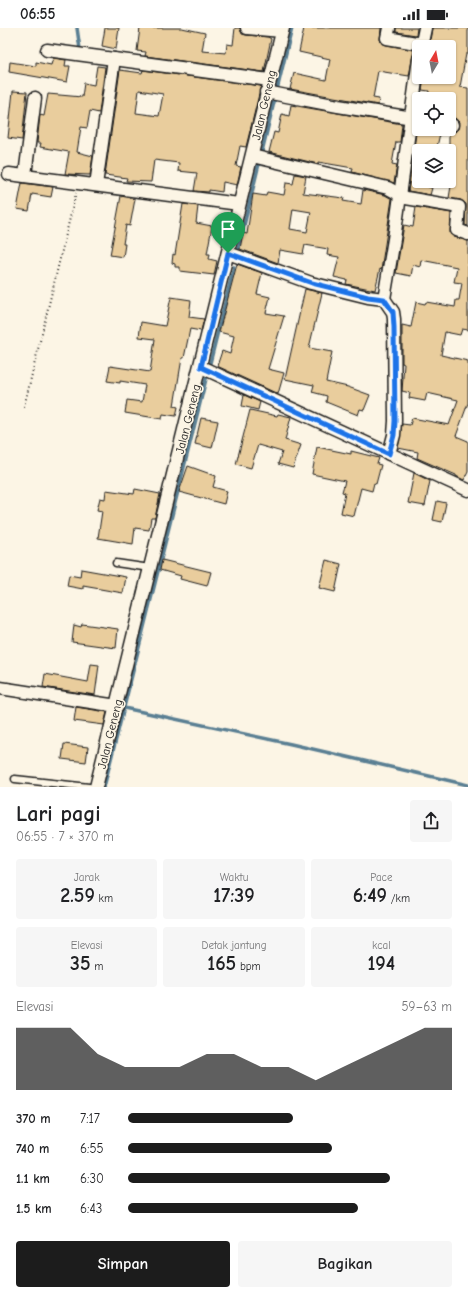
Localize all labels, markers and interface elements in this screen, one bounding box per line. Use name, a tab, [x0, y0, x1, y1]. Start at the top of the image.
text: 06:55	[20, 5, 55, 23]
north arrow	[412, 40, 456, 84]
map controls	[412, 40, 456, 188]
street label: Jalan Geneng	[249, 69, 279, 141]
button: locate	[412, 92, 456, 136]
button: layers	[412, 144, 456, 188]
pin	[211, 212, 245, 253]
icon: arrive	[217, 218, 239, 240]
street label: Jalan Geneng	[173, 383, 203, 455]
street label: Jalan Geneng	[95, 698, 125, 770]
button: share	[410, 800, 452, 842]
text: Lari pagi	[16, 801, 101, 827]
text: 06:55 · 7 × 370 m	[16, 829, 114, 844]
text: Jarak	[74, 871, 100, 884]
text: Waktu	[220, 871, 248, 884]
text: Pace	[370, 871, 392, 884]
text: 2.59	[60, 884, 95, 907]
text: 17:39	[213, 884, 255, 907]
text: 6:49	[353, 884, 387, 907]
text: km	[95, 892, 113, 905]
text: /km	[387, 892, 410, 905]
text: Elevasi	[71, 939, 103, 952]
text: Detak jantung	[202, 939, 266, 952]
text: kcal	[372, 939, 391, 952]
text: 35	[70, 952, 91, 975]
text: 165	[207, 952, 236, 975]
text: 194	[367, 952, 395, 975]
text: m	[91, 960, 103, 973]
text: bpm	[236, 960, 261, 973]
text: Elevasi	[16, 999, 53, 1014]
text: 59–63 m	[402, 999, 452, 1014]
text: 370 m	[16, 1111, 51, 1126]
text: 7:17	[80, 1111, 100, 1126]
text: 740 m	[16, 1141, 49, 1156]
text: 6:55	[80, 1141, 104, 1156]
text: 1.1 km	[16, 1171, 50, 1186]
text: 6:30	[80, 1171, 104, 1186]
text: 1.5 km	[16, 1201, 52, 1216]
text: 6:43	[80, 1201, 102, 1216]
button: Simpan	[16, 1241, 230, 1287]
button: Bagikan	[238, 1241, 452, 1287]

